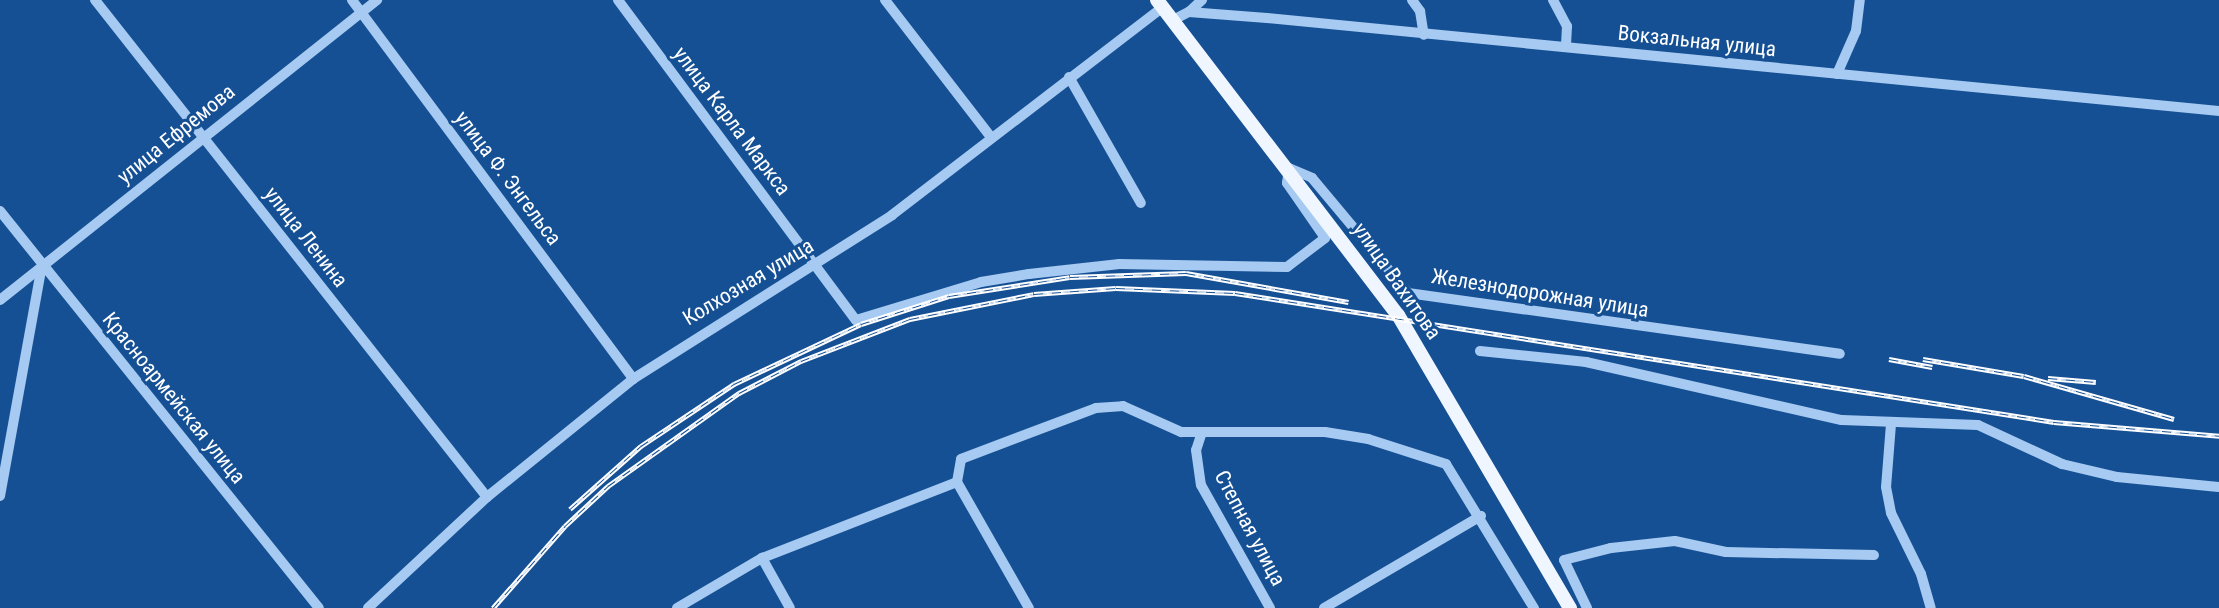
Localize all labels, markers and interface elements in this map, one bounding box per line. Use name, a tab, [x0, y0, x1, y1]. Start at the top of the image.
street label: Вокзальная улица	[1617, 20, 1777, 62]
street label: улица Карла Маркса	[668, 42, 796, 200]
street label: улица Ефремова	[112, 79, 240, 189]
street label: улица Ф. Энгельса	[449, 106, 567, 250]
street label: улица Ленина	[259, 182, 353, 292]
street label: улица Вахитова	[1347, 218, 1447, 344]
street label: Колхозная улица	[678, 233, 818, 331]
street label: Железнодорожная улица	[1430, 263, 1650, 323]
street label: Красноармейская улица	[97, 307, 251, 489]
street label: Степная улица	[1209, 466, 1291, 590]

